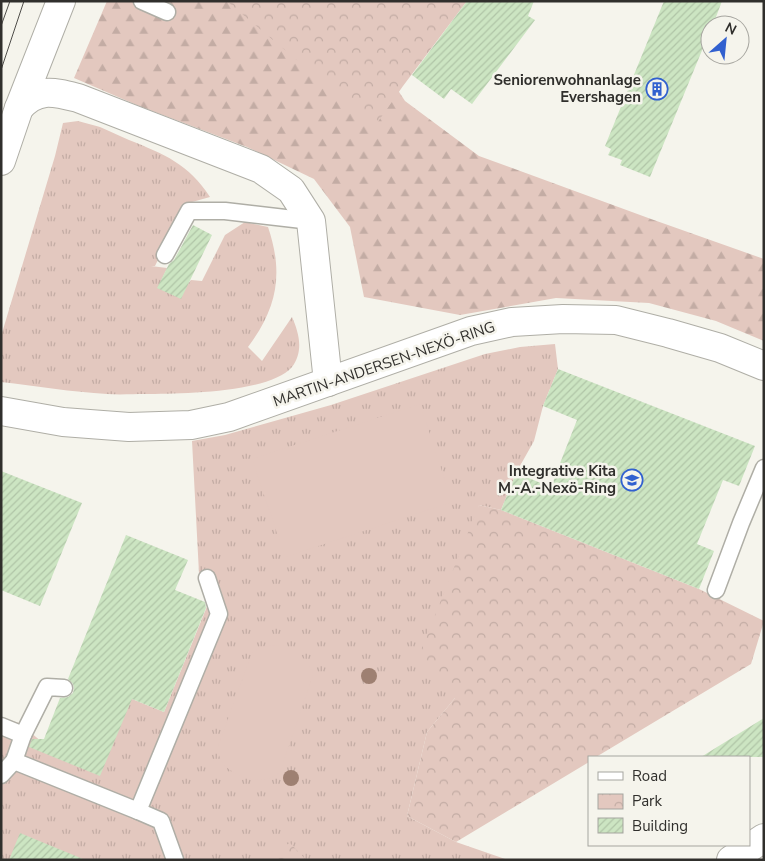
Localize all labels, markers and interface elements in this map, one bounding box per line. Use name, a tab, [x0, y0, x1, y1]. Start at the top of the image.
north arrow	[700, 15, 750, 65]
text: N	[722, 18, 740, 40]
place label: Seniorenwohnanlage Evershagen	[494, 70, 641, 107]
building icon: Seniorenwohnanlage Evershagen	[645, 77, 669, 101]
street label: MARTIN-ANDERSEN-NEXÖ-RING	[270, 316, 498, 412]
place label: Integrative Kita M.-A.-Nexö-Ring	[498, 461, 616, 498]
school or university icon: Integrative Kita M.-A.-Nexö-Ring	[620, 468, 644, 492]
legend	[588, 756, 750, 846]
text: Road	[632, 766, 667, 786]
text: Park	[632, 791, 662, 811]
text: Building	[632, 816, 688, 836]

